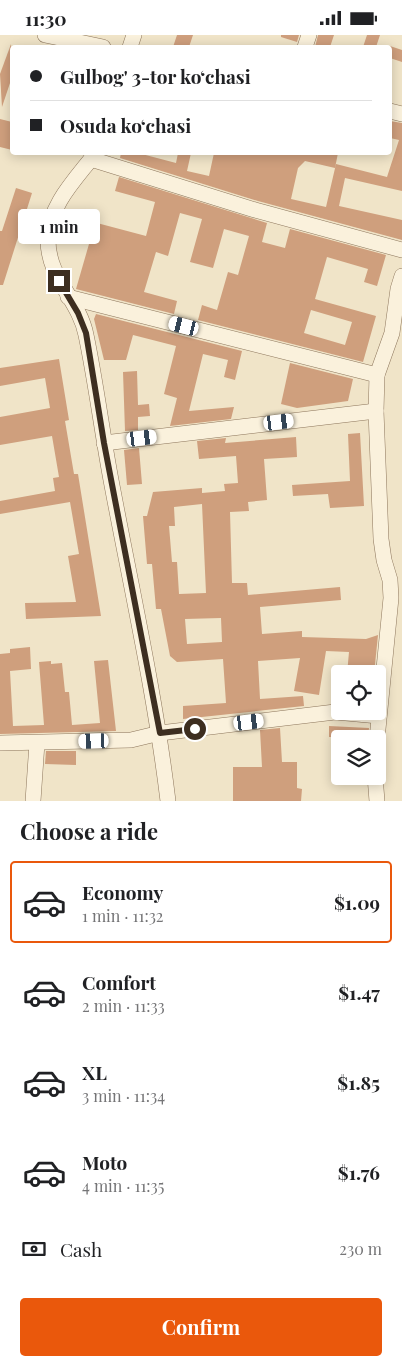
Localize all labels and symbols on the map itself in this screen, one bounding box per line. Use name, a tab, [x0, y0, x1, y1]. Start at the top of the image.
callout: 1 min	[18, 209, 100, 243]
route end	[48, 270, 70, 292]
car	[167, 315, 200, 337]
car	[263, 413, 294, 431]
car	[126, 429, 157, 447]
car	[233, 713, 264, 731]
route start	[184, 718, 206, 740]
car	[78, 733, 109, 749]

